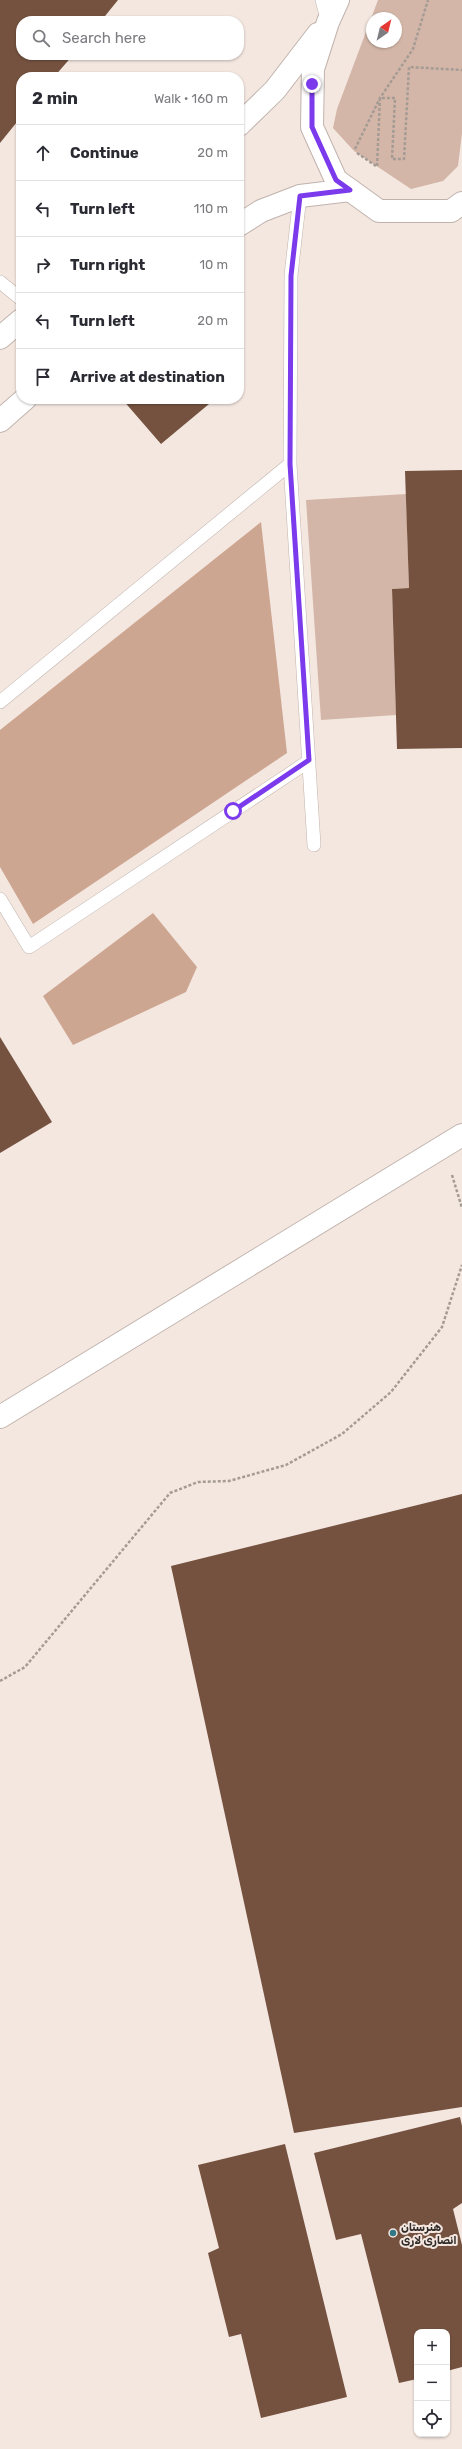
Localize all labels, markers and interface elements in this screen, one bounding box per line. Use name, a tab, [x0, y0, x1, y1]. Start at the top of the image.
north arrow	[366, 12, 402, 48]
search box	[16, 16, 244, 60]
icon: search	[30, 27, 52, 49]
text: Search here	[62, 29, 146, 47]
route end	[303, 75, 321, 93]
text: 2 min	[32, 88, 78, 108]
text: Walk · 160 m	[154, 91, 228, 106]
icon: ahead	[32, 142, 54, 164]
text: Continue	[70, 144, 139, 162]
text: 20 m	[197, 145, 228, 160]
icon: left	[32, 198, 54, 220]
text: Turn left	[70, 200, 135, 218]
text: 110 m	[194, 201, 228, 216]
icon: right	[32, 254, 54, 276]
text: Turn right	[70, 256, 145, 274]
text: 10 m	[199, 257, 228, 272]
icon: left	[32, 310, 54, 332]
text: Turn left	[70, 312, 135, 330]
text: 20 m	[197, 313, 228, 328]
icon: arrive	[32, 366, 54, 388]
text: Arrive at destination	[70, 368, 225, 386]
route start	[224, 802, 242, 820]
place label: هنرستان انصاری لاری	[401, 2221, 457, 2247]
marker: هنرستان انصاری لاری	[388, 2228, 398, 2238]
map controls	[414, 2329, 450, 2437]
button: +	[414, 2329, 450, 2365]
button: −	[414, 2365, 450, 2401]
button: locate	[414, 2401, 450, 2437]

